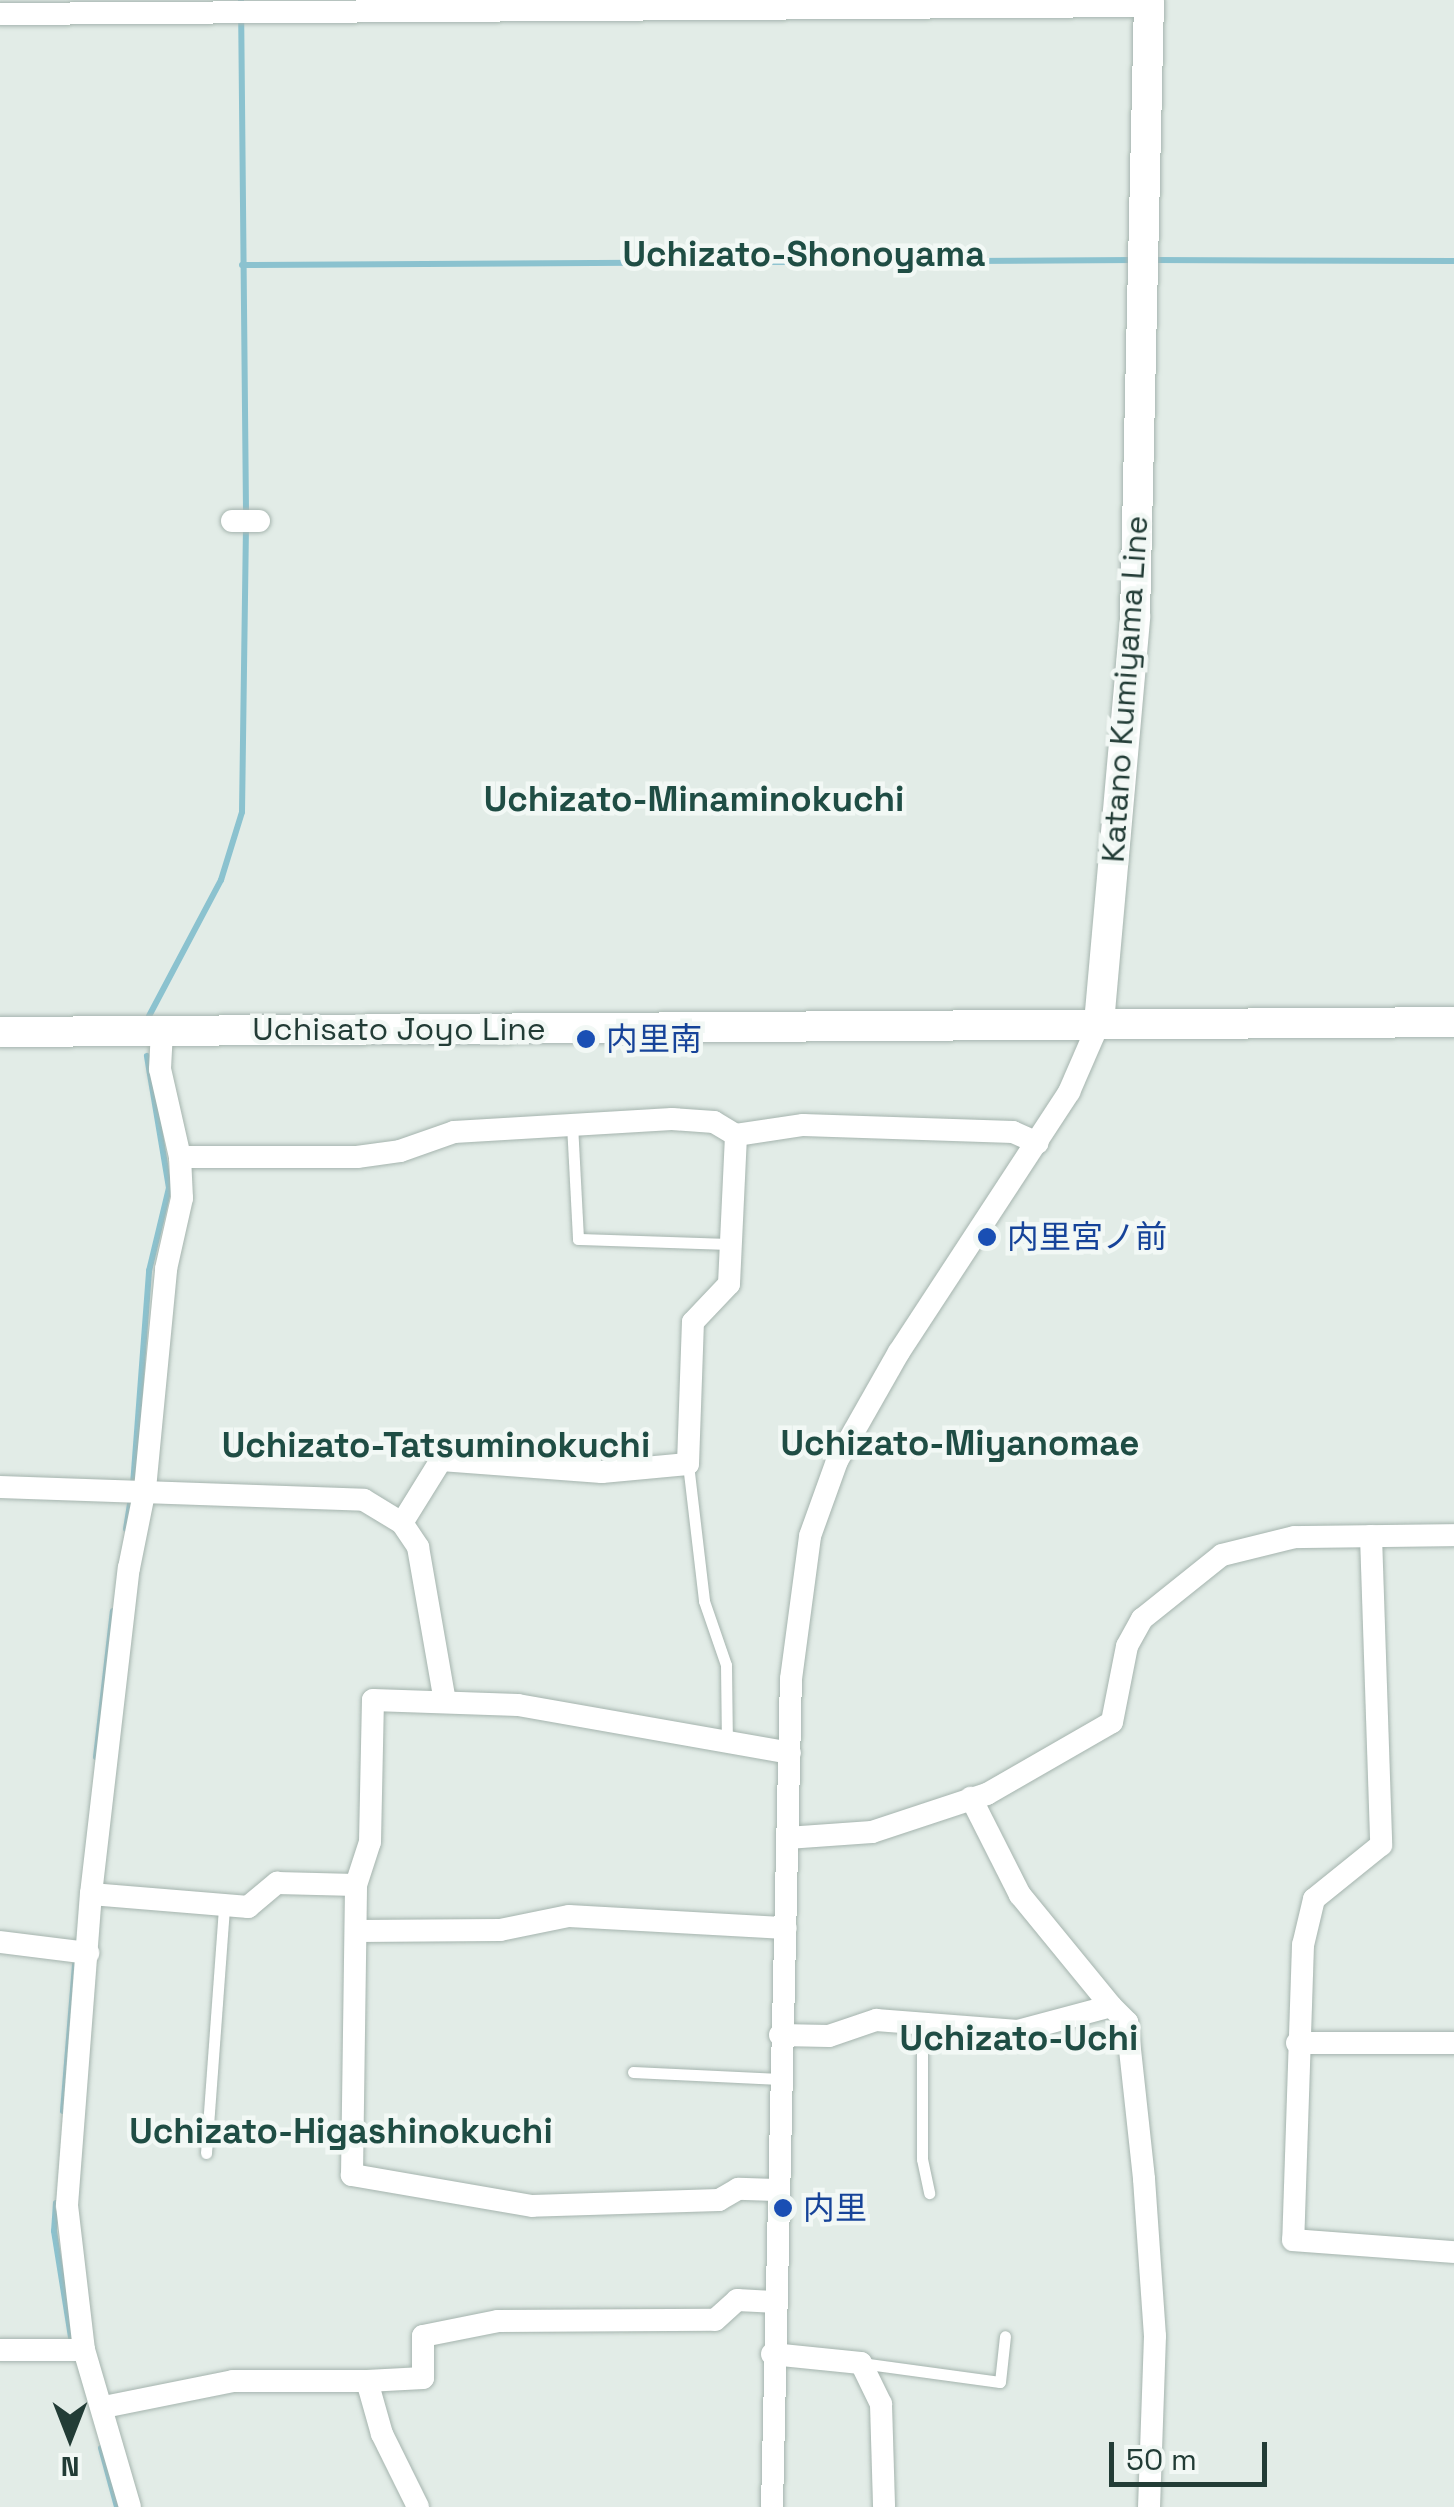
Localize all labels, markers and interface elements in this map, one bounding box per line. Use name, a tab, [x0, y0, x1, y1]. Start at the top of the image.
district label: Uchizato-Shonoyama	[623, 233, 985, 275]
street label: Katano Kumiyama Line	[1094, 514, 1156, 864]
district label: Uchizato-Minaminokuchi	[484, 778, 904, 820]
street label: Uchisato Joyo Line	[252, 1010, 546, 1048]
place label: 内里南	[606, 1020, 702, 1058]
marker: 内里南	[575, 1028, 597, 1050]
place label: 内里宮ノ前	[1007, 1218, 1167, 1256]
marker: 内里宮ノ前	[976, 1226, 998, 1248]
district label: Uchizato-Miyanomae	[781, 1422, 1139, 1464]
district label: Uchizato-Tatsuminokuchi	[222, 1424, 650, 1466]
district label: Uchizato-Uchi	[900, 2017, 1138, 2059]
district label: Uchizato-Higashinokuchi	[129, 2110, 553, 2152]
place label: 内里	[803, 2189, 867, 2227]
marker: 内里	[772, 2197, 794, 2219]
north arrow	[20, 2387, 120, 2487]
scale bar	[1114, 2422, 1272, 2484]
text: 50 m	[1126, 2440, 1197, 2479]
text: N	[61, 2449, 79, 2485]

